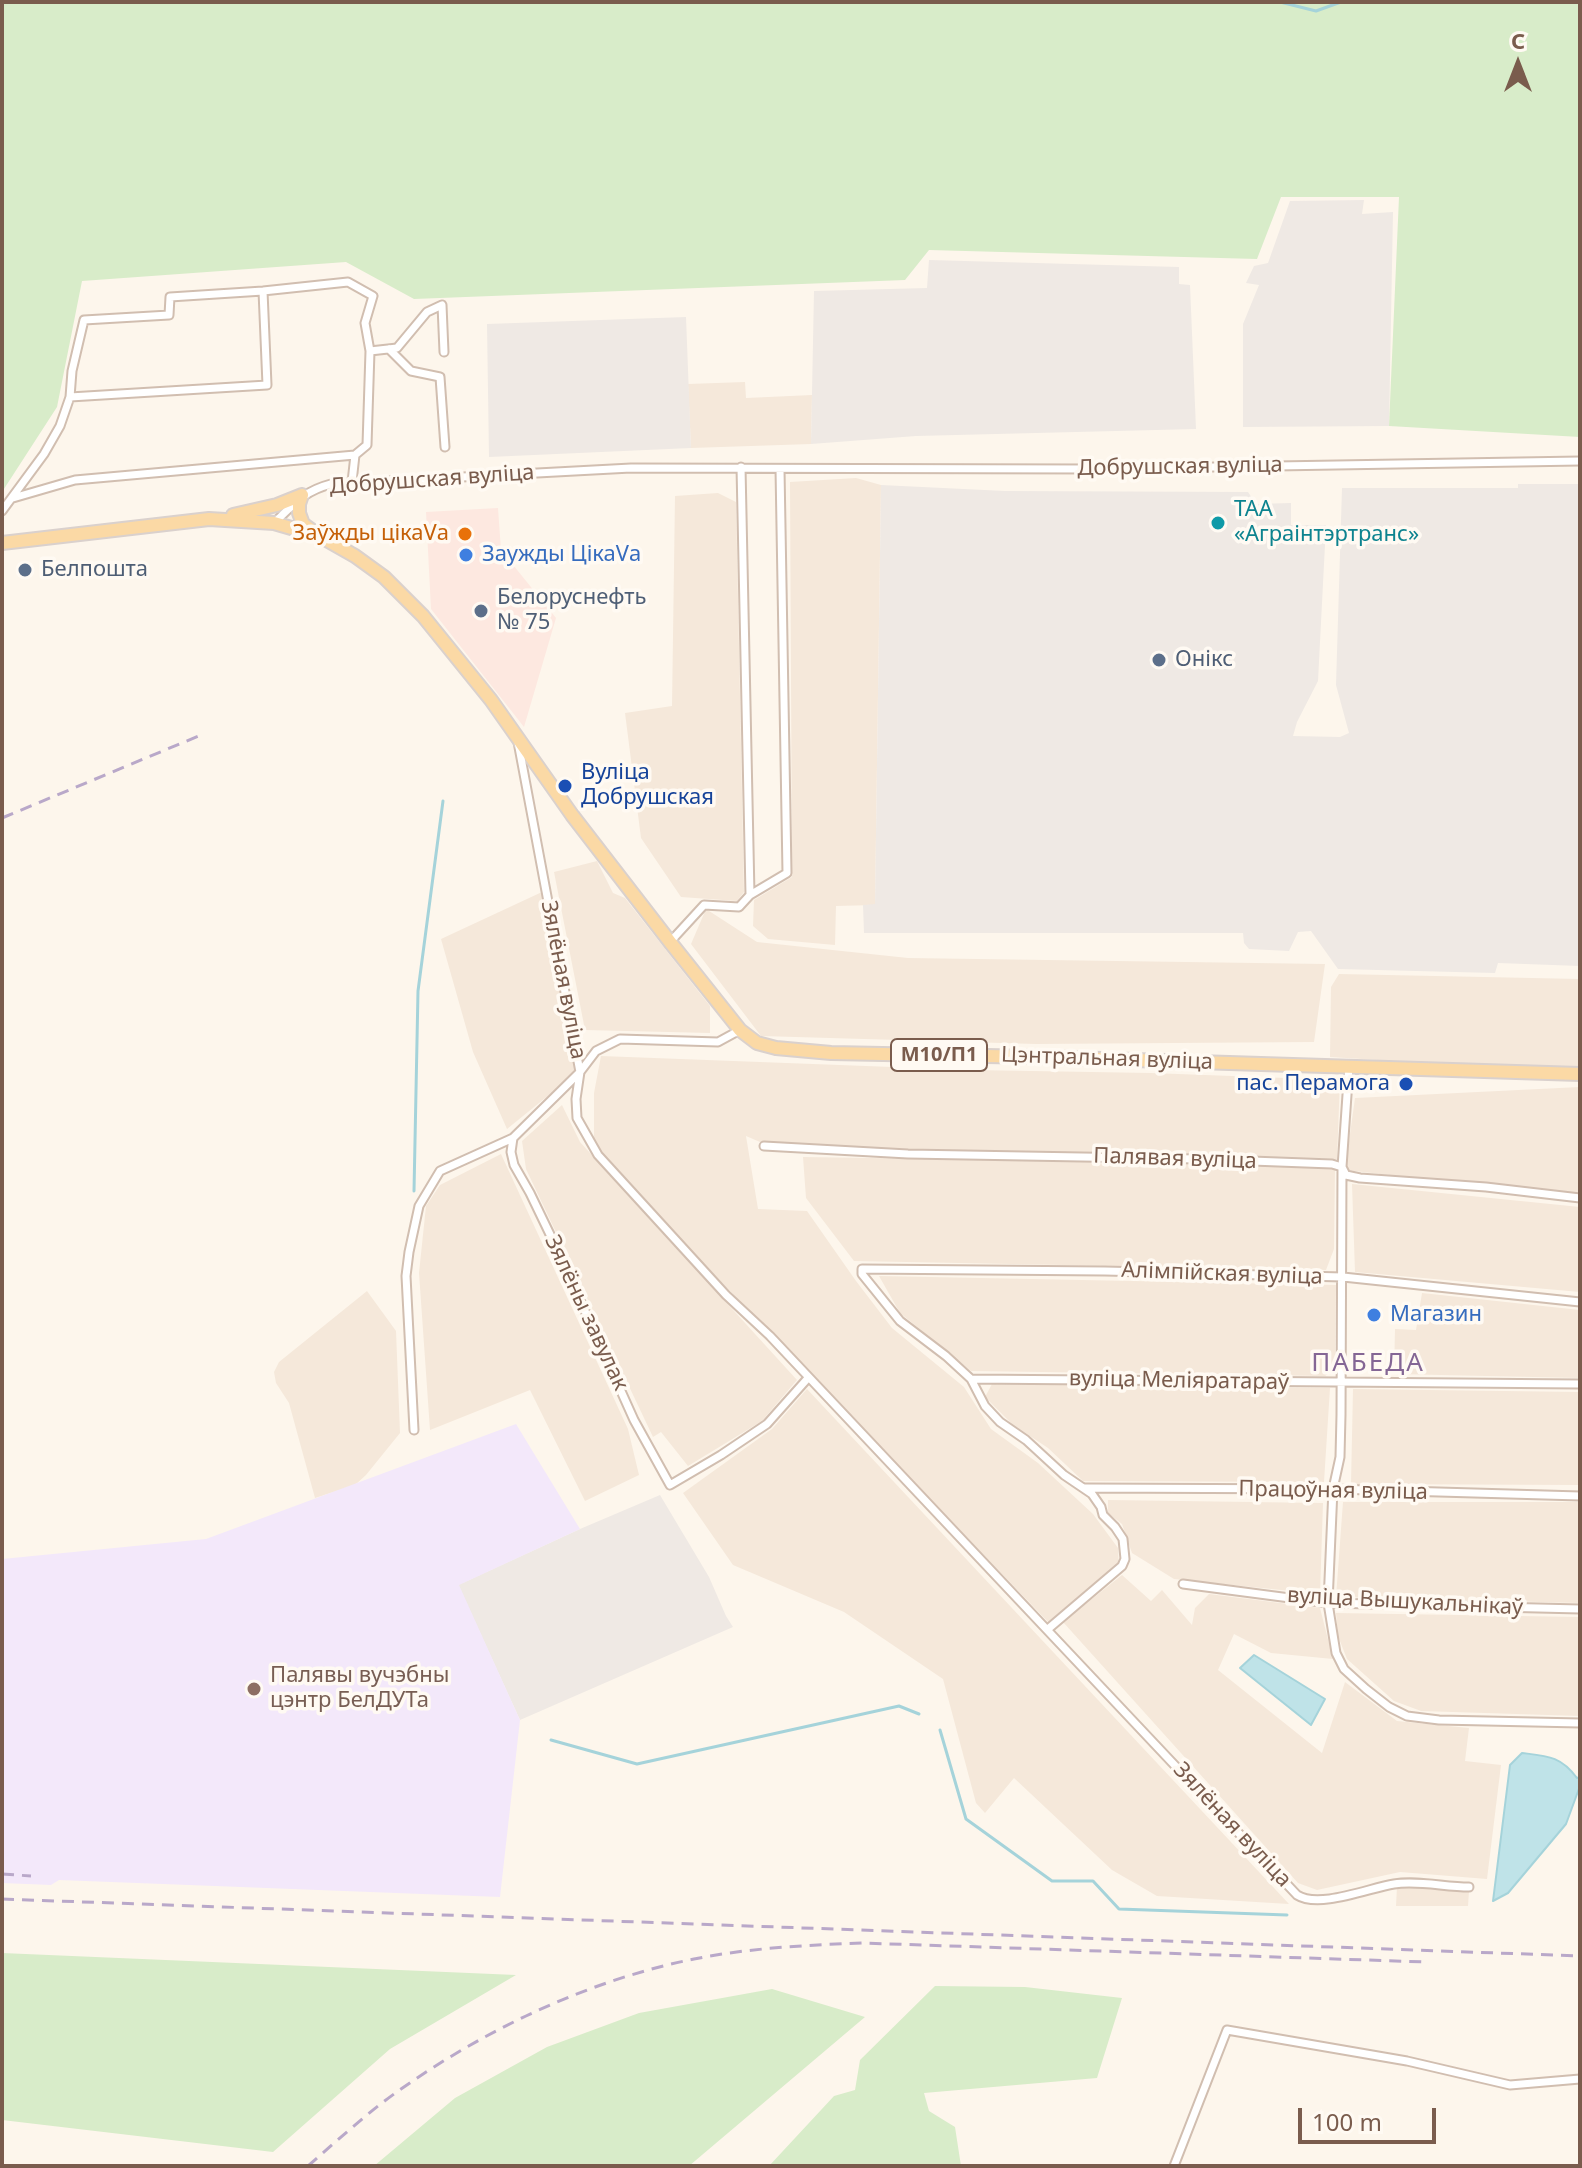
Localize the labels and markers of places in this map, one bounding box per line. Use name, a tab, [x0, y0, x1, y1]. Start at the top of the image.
place label: ТАА «Аграінтэртранс»	[1234, 497, 1419, 548]
marker: ТАА «Аграінтэртранс»	[1209, 514, 1227, 532]
place label: Заўжды цікаVа	[293, 521, 449, 547]
marker: Заўжды цікаVа	[456, 525, 474, 543]
place label: Заужды ЦікаVа	[482, 542, 641, 568]
marker: Заужды ЦікаVа	[457, 546, 475, 564]
place label: Белпошта	[41, 557, 148, 583]
marker: Белпошта	[16, 561, 34, 579]
place label: Белоруснефть № 75	[497, 585, 647, 636]
marker: Белоруснефть № 75	[472, 602, 490, 620]
place label: Онікс	[1175, 647, 1233, 673]
marker: Онікс	[1150, 651, 1168, 669]
place label: Вуліца Добрушская	[581, 760, 714, 812]
marker: Вуліца Добрушская	[556, 777, 574, 795]
place label: пас. Перамога	[1236, 1071, 1390, 1097]
marker: пас. Перамога	[1397, 1075, 1415, 1093]
place label: Магазин	[1390, 1302, 1482, 1328]
marker: Магазин	[1365, 1306, 1383, 1324]
place label: Палявы вучэбны цэнтр БелДУТа	[270, 1663, 449, 1714]
marker: Палявы вучэбны цэнтр БелДУТа	[245, 1680, 263, 1698]

